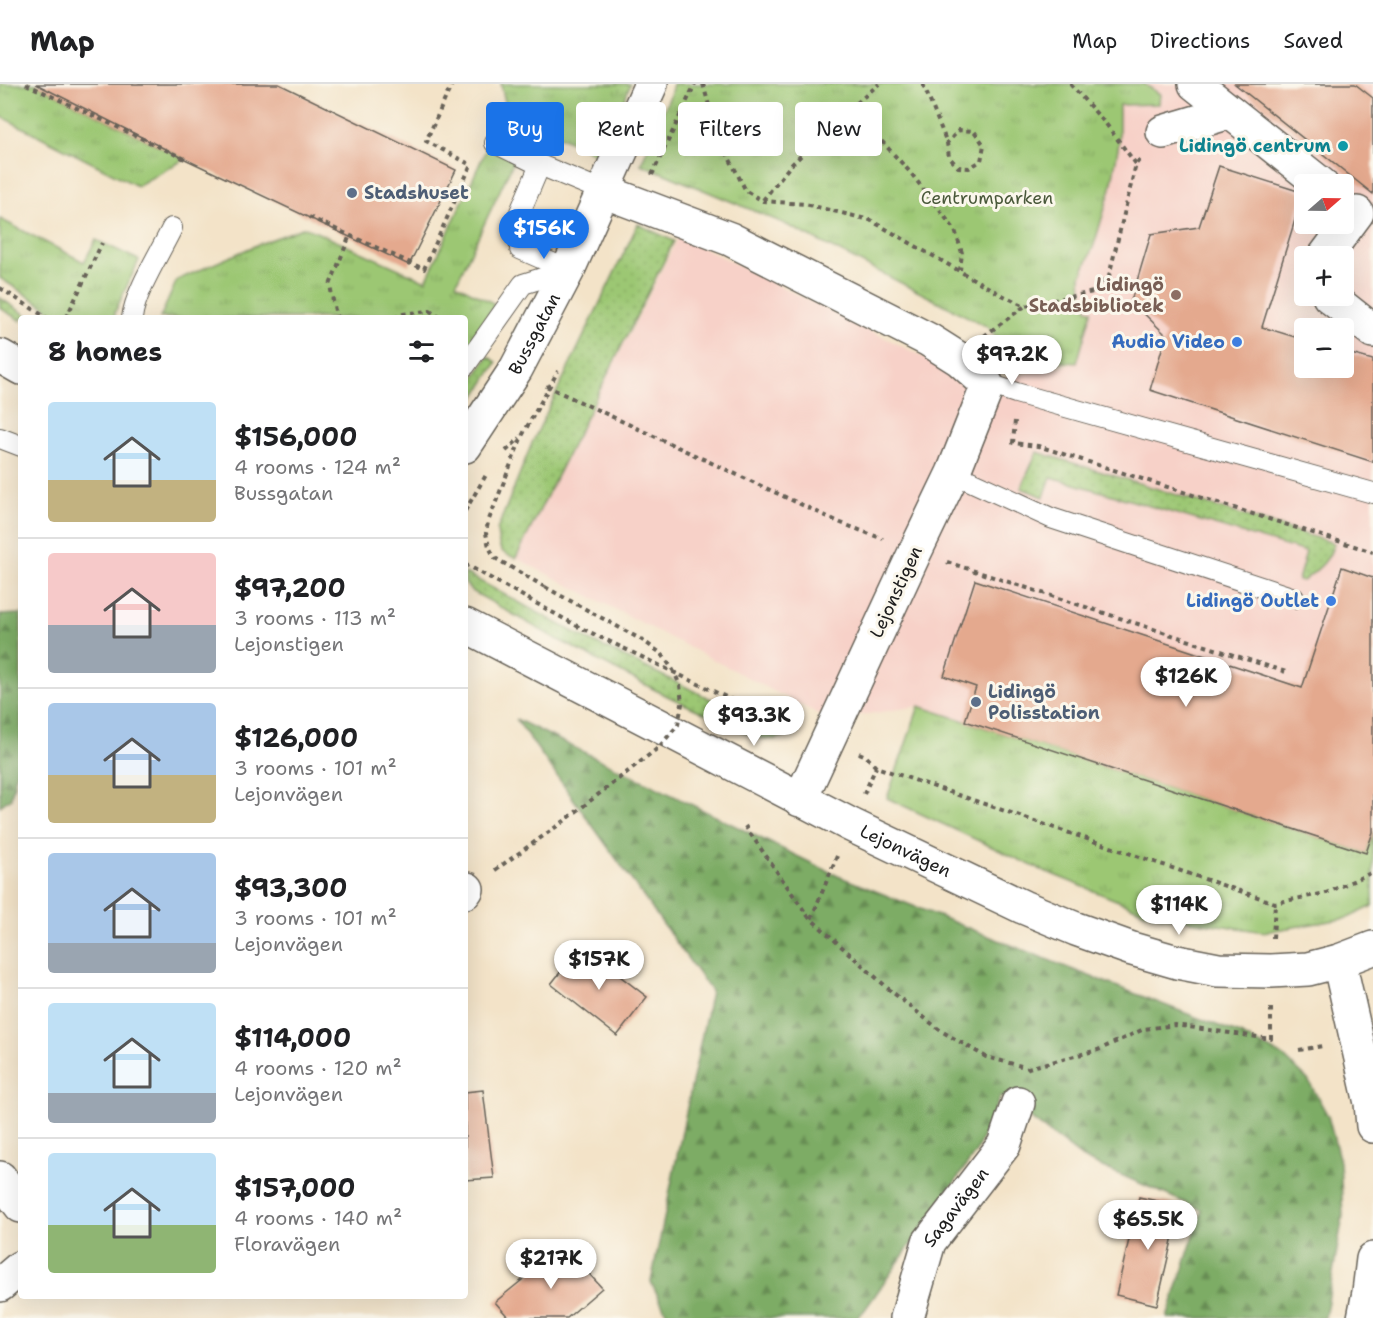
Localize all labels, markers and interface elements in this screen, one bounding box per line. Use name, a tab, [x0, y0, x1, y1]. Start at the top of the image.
text: Map	[30, 22, 95, 60]
text: Map	[1072, 27, 1117, 55]
text: Directions	[1150, 27, 1250, 55]
text: Saved	[1283, 27, 1343, 55]
chip: Buy	[486, 102, 564, 156]
chip: Rent	[576, 102, 666, 156]
chip: Filters	[678, 102, 783, 156]
chip: New	[795, 102, 882, 156]
place label: Lidingö centrum	[1179, 134, 1332, 158]
marker: Lidingö centrum	[1336, 139, 1350, 153]
north arrow	[1294, 174, 1354, 234]
map controls	[1294, 174, 1354, 378]
place label: Stadshuset	[364, 181, 469, 205]
marker: Stadshuset	[345, 186, 359, 200]
park label: Centrumparken	[921, 186, 1053, 210]
pin: $156K	[502, 209, 586, 260]
text: $156K	[513, 215, 575, 241]
button: +	[1294, 246, 1354, 306]
place label: Lidingö Stadsbibliotek	[1029, 273, 1164, 318]
marker: Lidingö Stadsbibliotek	[1169, 288, 1183, 302]
street label: Bussgatan	[503, 289, 566, 379]
button: −	[1294, 318, 1354, 378]
place label: Audio Video	[1111, 330, 1225, 354]
text: 8 homes	[48, 334, 162, 369]
icon: filters	[405, 335, 438, 368]
pin: $97.2K	[963, 335, 1061, 386]
marker: Audio Video	[1230, 335, 1244, 349]
text: $97.2K	[976, 341, 1048, 367]
text: $156,000	[234, 419, 357, 454]
icon: home	[96, 426, 168, 498]
text: 4 rooms · 124 m²	[234, 454, 401, 480]
text: Bussgatan	[234, 480, 333, 506]
street label: Lejonstigen	[864, 542, 928, 642]
text: $97,200	[234, 570, 346, 605]
icon: home	[96, 577, 168, 649]
place label: Lidingö Outlet	[1186, 589, 1319, 613]
marker: Lidingö Outlet	[1324, 594, 1338, 608]
text: 3 rooms · 113 m²	[234, 605, 396, 631]
text: Lejonstigen	[234, 631, 344, 657]
pin: $126K	[1144, 657, 1228, 708]
text: $126K	[1155, 663, 1217, 689]
place label: Lidingö Polisstation	[988, 680, 1100, 725]
marker: Lidingö Polisstation	[969, 695, 983, 709]
pin: $93.3K	[705, 696, 803, 747]
text: $93.3K	[717, 702, 791, 728]
text: $126,000	[234, 720, 358, 755]
icon: home	[96, 727, 168, 799]
text: 3 rooms · 101 m²	[234, 755, 397, 781]
text: Lejonvägen	[234, 781, 343, 807]
street label: Lejonvägen	[856, 819, 955, 883]
text: $93,300	[234, 870, 347, 905]
icon: home	[96, 877, 168, 949]
pin: $114K	[1137, 885, 1221, 936]
text: $114K	[1150, 891, 1208, 917]
text: 3 rooms · 101 m²	[234, 905, 397, 931]
text: Lejonvägen	[234, 931, 343, 957]
pin: $157K	[557, 940, 641, 991]
text: $157K	[568, 946, 630, 972]
text: $114,000	[234, 1020, 351, 1055]
icon: home	[96, 1027, 168, 1099]
text: 4 rooms · 120 m²	[234, 1055, 402, 1081]
text: Lejonvägen	[234, 1081, 343, 1107]
street label: Sagavägen	[917, 1163, 994, 1252]
text: $157,000	[234, 1170, 356, 1205]
icon: home	[96, 1177, 168, 1249]
pin: $65.5K	[1099, 1200, 1197, 1251]
text: 4 rooms · 140 m²	[234, 1205, 402, 1231]
text: $65.5K	[1112, 1206, 1184, 1232]
text: Floravägen	[234, 1231, 340, 1257]
pin: $217K	[509, 1239, 593, 1290]
text: $217K	[520, 1245, 582, 1271]

